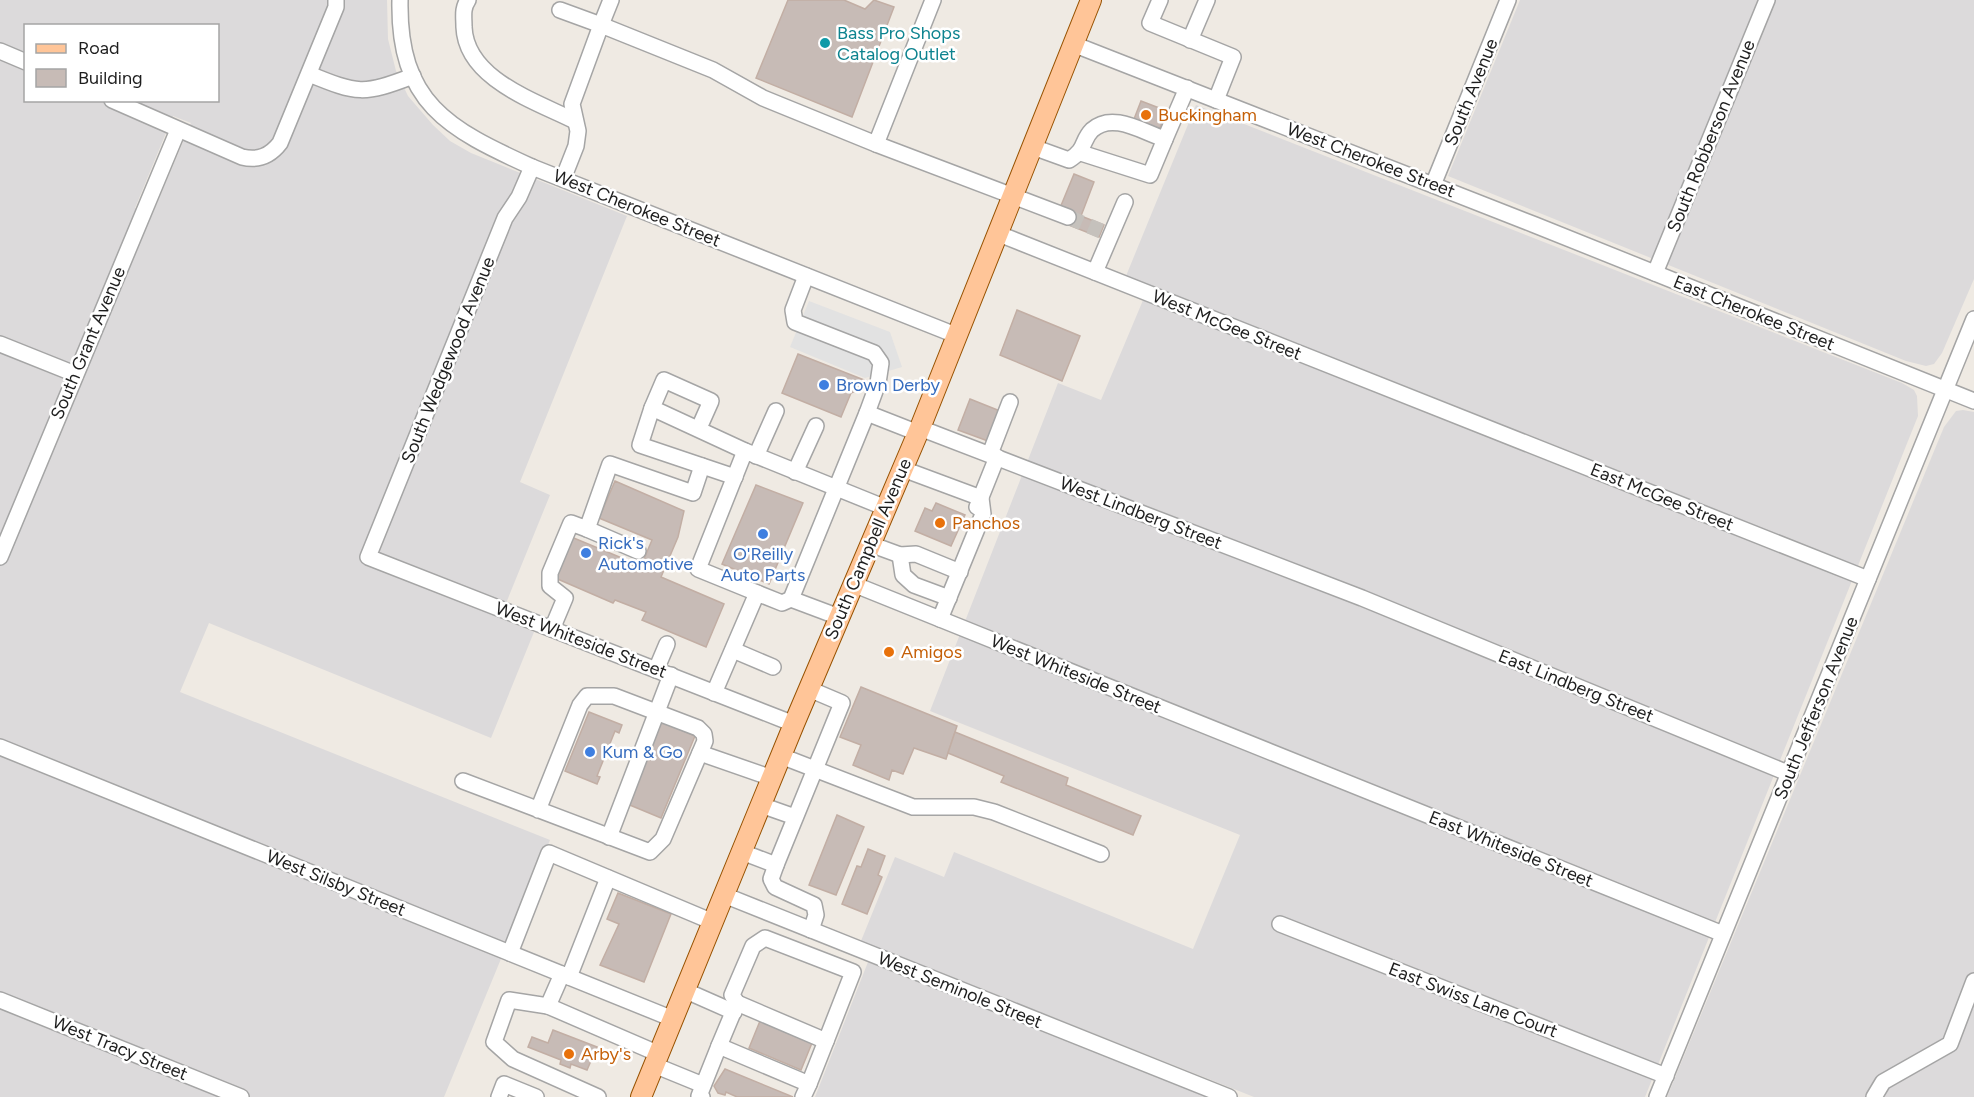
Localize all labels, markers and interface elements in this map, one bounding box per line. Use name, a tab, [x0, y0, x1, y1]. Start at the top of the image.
place label: Bass Pro Shops Catalog Outlet	[837, 22, 960, 65]
legend	[24, 24, 219, 102]
street label: South Avenue	[1440, 35, 1503, 149]
marker: Bass Pro Shops Catalog Outlet	[818, 36, 832, 50]
street label: South Robberson Avenue	[1662, 36, 1760, 235]
text: Road	[78, 37, 119, 59]
text: Building	[78, 67, 143, 89]
place label: Buckingham	[1158, 104, 1257, 126]
marker: Buckingham	[1139, 108, 1153, 122]
street label: West Cherokee Street	[1284, 118, 1458, 202]
street label: West Cherokee Street	[550, 164, 724, 252]
street label: South Wedgewood Avenue	[396, 253, 500, 466]
street label: South Grant Avenue	[46, 263, 130, 423]
street label: East Cherokee Street	[1670, 271, 1838, 355]
street label: West McGee Street	[1149, 285, 1305, 365]
place label: Brown Derby	[836, 374, 940, 396]
marker: Brown Derby	[817, 378, 831, 392]
street label: South Campbell Avenue	[820, 455, 916, 643]
street label: East McGee Street	[1587, 458, 1737, 536]
street label: West Lindberg Street	[1057, 472, 1225, 554]
place label: Panchos	[952, 512, 1020, 534]
marker: Panchos	[933, 516, 947, 530]
marker: O'Reilly Auto Parts	[756, 527, 770, 541]
place label: Rick's Automotive	[598, 532, 693, 575]
place label: O'Reilly Auto Parts	[721, 543, 805, 586]
marker: Rick's Automotive	[579, 546, 593, 560]
street label: West Whiteside Street	[492, 597, 670, 683]
street label: South Jefferson Avenue	[1769, 613, 1863, 803]
street label: West Whiteside Street	[988, 630, 1165, 718]
place label: Amigos	[901, 641, 962, 663]
marker: Amigos	[882, 645, 896, 659]
street label: East Lindberg Street	[1495, 645, 1657, 727]
place label: Kum & Go	[602, 741, 683, 763]
marker: Kum & Go	[583, 745, 597, 759]
street label: East Whiteside Street	[1426, 806, 1597, 892]
street label: West Silsby Street	[263, 845, 409, 921]
street label: West Seminole Street	[875, 947, 1046, 1033]
street label: East Swiss Lane Court	[1385, 958, 1561, 1042]
street label: West Tracy Street	[49, 1011, 191, 1085]
place label: Arby's	[581, 1043, 631, 1065]
marker: Arby's	[562, 1047, 576, 1061]

